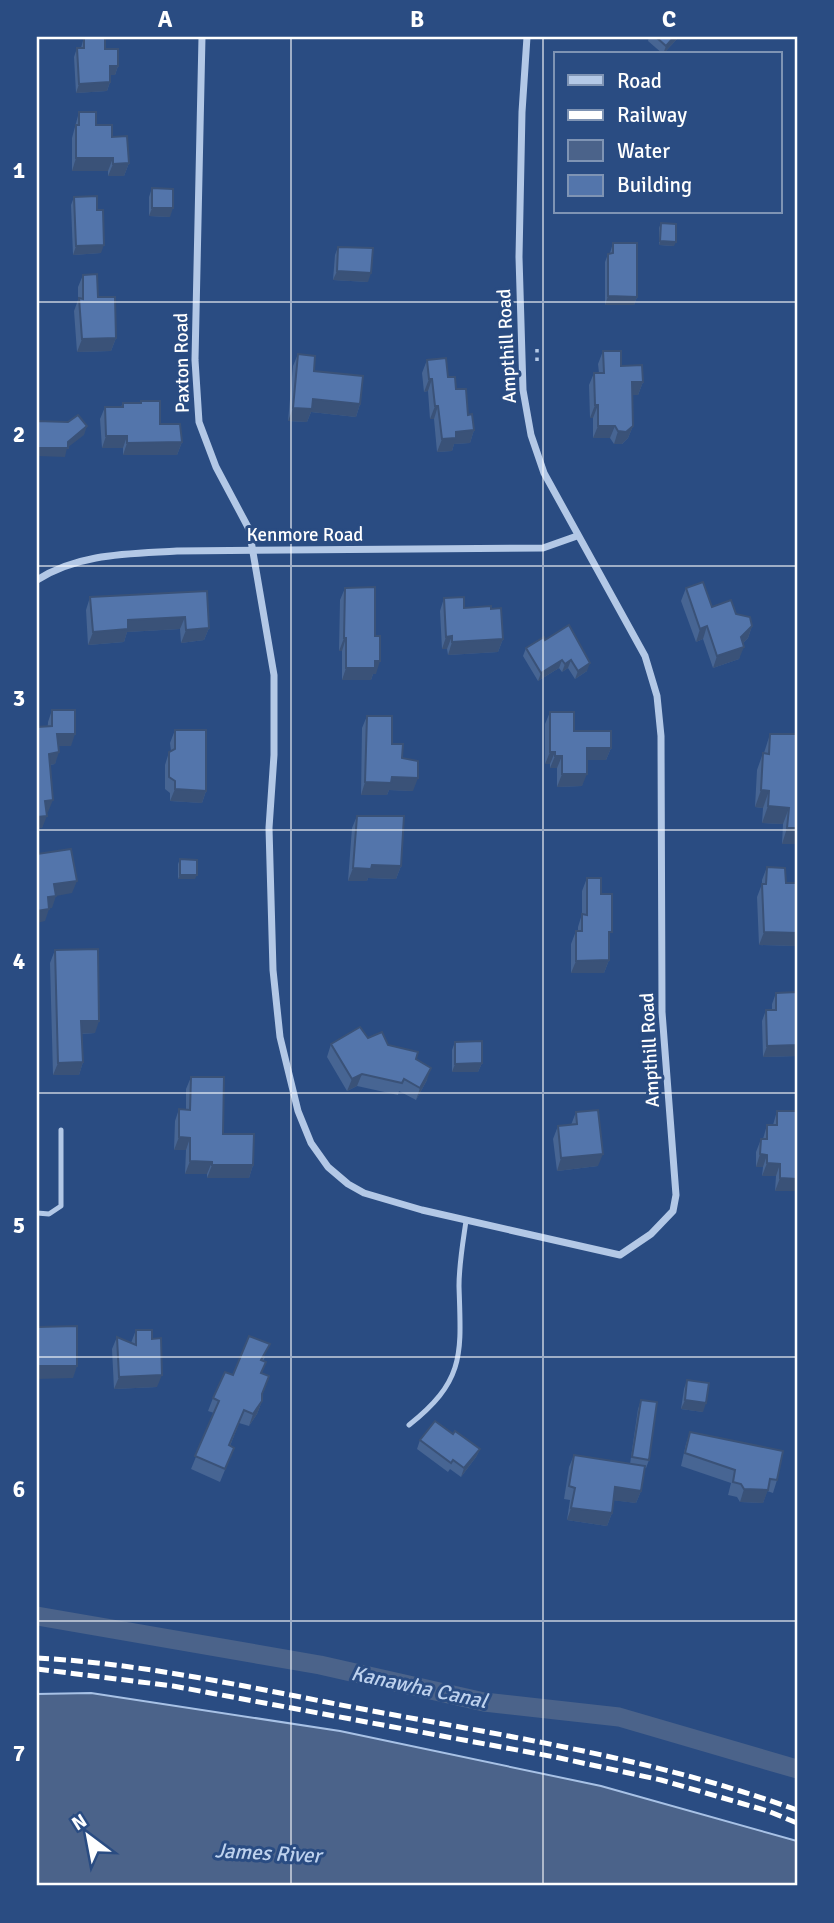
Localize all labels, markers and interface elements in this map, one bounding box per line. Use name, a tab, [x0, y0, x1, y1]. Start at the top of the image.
text: A	[158, 5, 173, 34]
text: B	[410, 5, 424, 34]
text: C	[662, 5, 676, 34]
legend	[554, 52, 782, 214]
text: Road	[617, 68, 662, 94]
text: Railway	[617, 102, 687, 128]
text: Water	[617, 138, 670, 164]
text: 1	[13, 156, 25, 185]
text: Building	[617, 172, 692, 198]
street label: Ampthill Road	[492, 288, 522, 404]
street label: Paxton Road	[169, 313, 195, 413]
text: 2	[13, 420, 25, 449]
street label: Kenmore Road	[247, 523, 363, 547]
text: 3	[13, 684, 25, 713]
text: 4	[13, 947, 25, 976]
street label: Ampthill Road	[635, 992, 665, 1108]
text: 5	[13, 1211, 25, 1240]
text: 6	[13, 1475, 25, 1504]
water label: Kanawha Canal	[349, 1660, 491, 1714]
text: 7	[13, 1739, 25, 1768]
north arrow	[52, 1800, 122, 1870]
text: N	[68, 1809, 91, 1836]
water label: James River	[214, 1837, 325, 1869]

